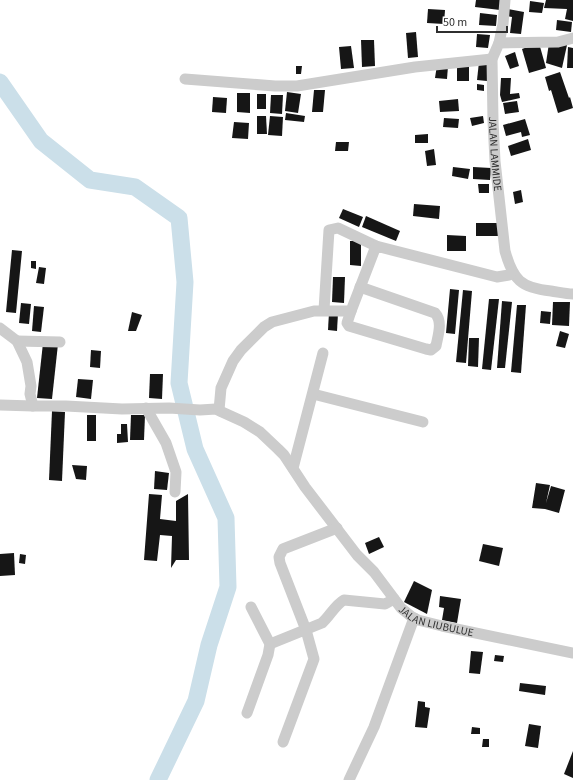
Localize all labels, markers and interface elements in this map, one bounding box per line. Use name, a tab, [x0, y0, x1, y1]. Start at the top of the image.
scale bar	[437, 8, 507, 34]
text: 50 m	[443, 14, 467, 31]
street label: JALAN LAMMIDE	[485, 116, 505, 192]
street label: JALAN LIUBULUE	[395, 602, 475, 640]

